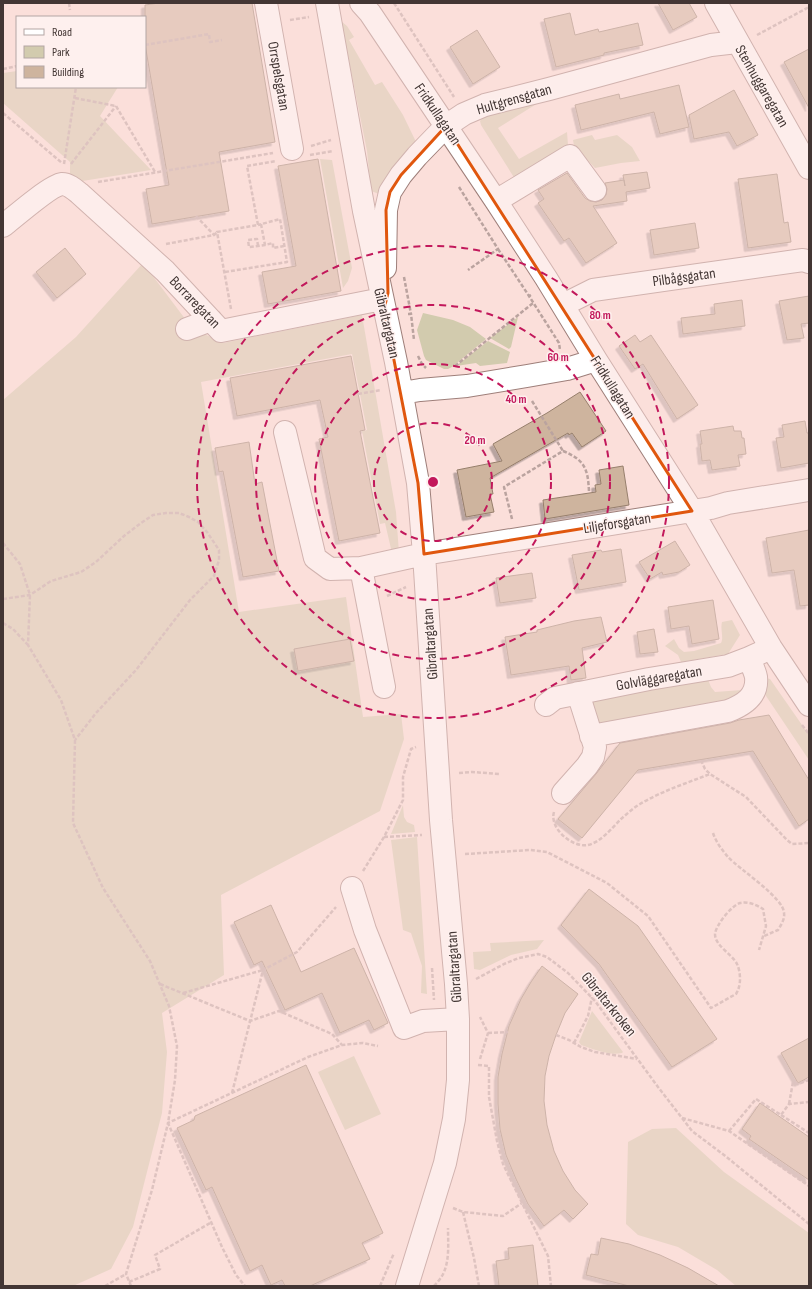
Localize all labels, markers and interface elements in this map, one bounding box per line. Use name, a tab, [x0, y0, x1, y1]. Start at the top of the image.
legend	[16, 16, 146, 88]
text: Road	[52, 25, 72, 40]
street label: Orrspelsgatan	[263, 40, 294, 112]
street label: Stenhuggaregatan	[730, 42, 793, 131]
text: Park	[52, 45, 70, 60]
text: Building	[52, 65, 84, 80]
street label: Fridkullagatan	[410, 80, 465, 149]
street label: Hultgrensgatan	[474, 80, 554, 119]
street label: Pilbågsgatan	[651, 264, 717, 291]
street label: Borraregatan	[165, 272, 224, 332]
street label: Gibraltargatan	[369, 286, 404, 360]
text: 80 m	[589, 308, 611, 323]
text: 60 m	[547, 350, 569, 365]
street label: Fridkullagatan	[586, 352, 639, 422]
text: 40 m	[505, 392, 527, 407]
text: 20 m	[465, 433, 485, 448]
centre of rings	[426, 475, 440, 489]
street label: Liljeforsgatan	[582, 509, 652, 538]
street label: Gibraltargatan	[419, 608, 442, 680]
street label: Golvläggaregatan	[615, 662, 703, 695]
street label: Gibraltargatan	[443, 931, 466, 1003]
street label: Gibraltarkroken	[577, 968, 640, 1040]

